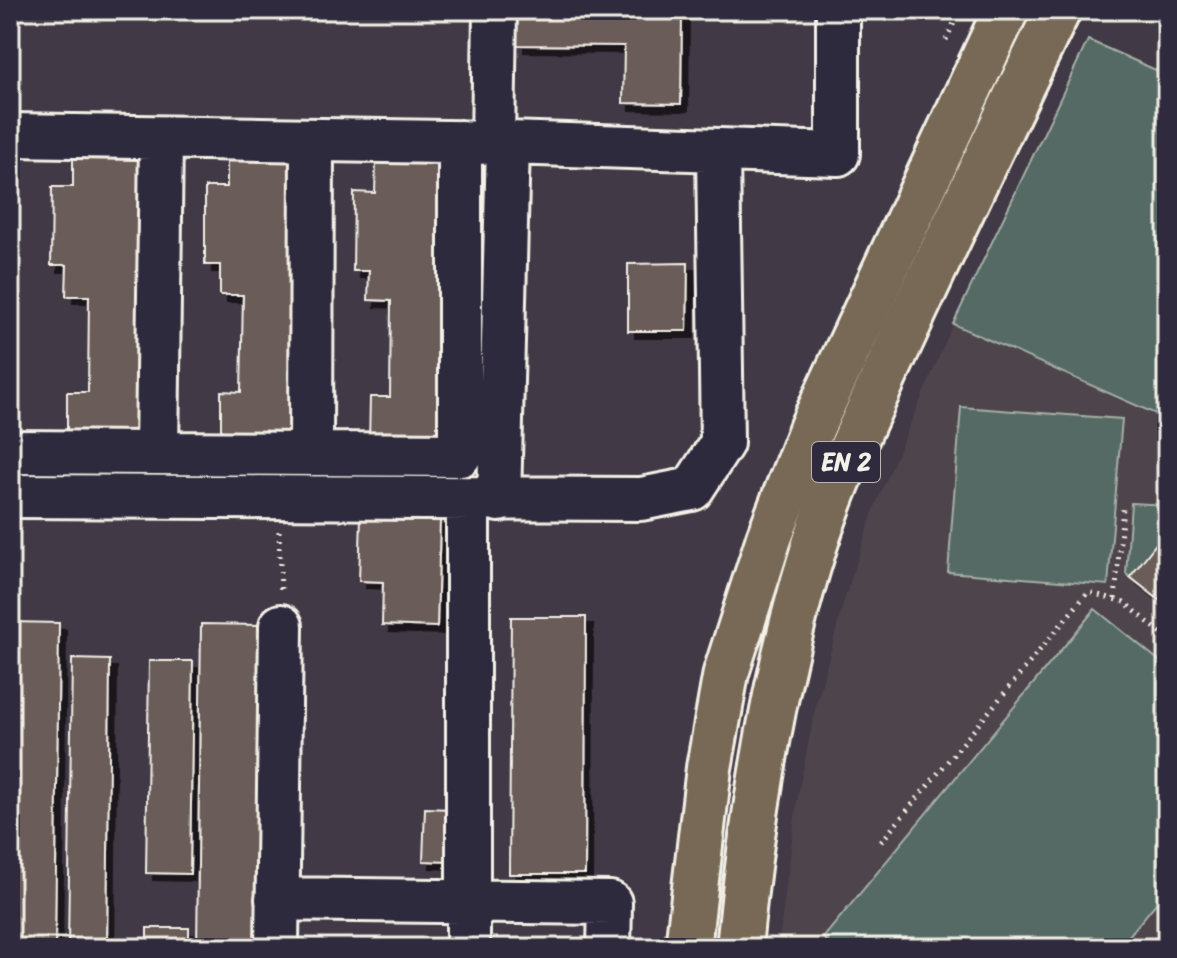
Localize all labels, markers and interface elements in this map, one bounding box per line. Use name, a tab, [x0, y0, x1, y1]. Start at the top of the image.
road number: EN 2	[812, 442, 880, 482]

